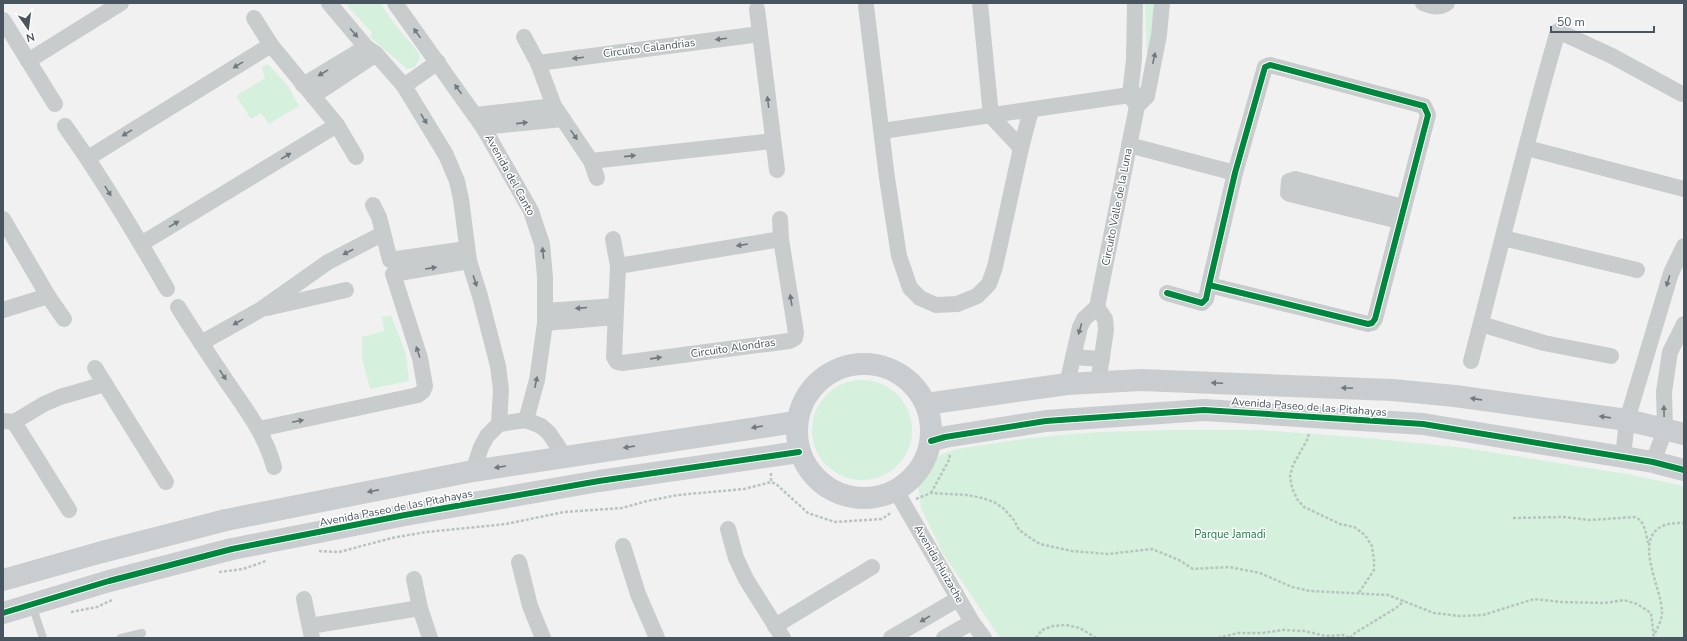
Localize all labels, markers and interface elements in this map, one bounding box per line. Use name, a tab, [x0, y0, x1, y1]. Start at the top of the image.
north arrow	[8, 8, 48, 48]
scale bar	[1551, 8, 1654, 34]
text: 50 m	[1557, 14, 1585, 30]
one-way arrow	[349, 27, 358, 38]
one-way arrow	[412, 27, 421, 38]
text: N	[24, 29, 36, 45]
street label: Circuito Calandrias	[602, 35, 696, 61]
one-way arrow	[715, 36, 727, 42]
one-way arrow	[1151, 51, 1157, 64]
one-way arrow	[572, 54, 584, 61]
one-way arrow	[232, 62, 244, 69]
one-way arrow	[318, 69, 328, 77]
one-way arrow	[454, 84, 462, 94]
one-way arrow	[765, 96, 771, 108]
one-way arrow	[421, 113, 428, 125]
one-way arrow	[516, 120, 528, 126]
one-way arrow	[121, 130, 133, 137]
one-way arrow	[570, 130, 578, 140]
street label: Avenida del Canto	[481, 132, 539, 218]
street label: Circuito Valle de la Luna	[1098, 147, 1136, 267]
one-way arrow	[280, 153, 292, 160]
one-way arrow	[624, 153, 636, 160]
one-way arrow	[105, 185, 112, 197]
one-way arrow	[169, 220, 180, 227]
one-way arrow	[736, 242, 748, 248]
one-way arrow	[540, 247, 546, 259]
one-way arrow	[342, 249, 353, 255]
one-way arrow	[425, 264, 437, 270]
one-way arrow	[472, 275, 478, 287]
one-way arrow	[1665, 276, 1671, 288]
one-way arrow	[788, 294, 794, 306]
one-way arrow	[575, 305, 587, 312]
one-way arrow	[232, 319, 244, 325]
one-way arrow	[1077, 323, 1083, 335]
street label: Circuito Alondras	[690, 335, 776, 361]
one-way arrow	[415, 346, 421, 358]
one-way arrow	[650, 355, 662, 361]
one-way arrow	[219, 369, 226, 381]
one-way arrow	[534, 376, 540, 388]
one-way arrow	[1210, 380, 1223, 386]
one-way arrow	[1341, 385, 1353, 392]
street label: Avenida Paseo de las Pitahayas	[1231, 394, 1387, 420]
one-way arrow	[1470, 396, 1482, 402]
one-way arrow	[1661, 404, 1667, 417]
one-way arrow	[1599, 414, 1611, 420]
one-way arrow	[291, 418, 304, 424]
one-way arrow	[751, 424, 764, 430]
one-way arrow	[623, 444, 635, 450]
one-way arrow	[494, 464, 507, 470]
street label: Avenida Paseo de las Pitahayas	[318, 486, 474, 530]
one-way arrow	[367, 489, 379, 495]
street label: Avenida Huizache	[910, 522, 968, 606]
park label: Parque Jamadi	[1194, 527, 1266, 542]
one-way arrow	[919, 615, 931, 622]

